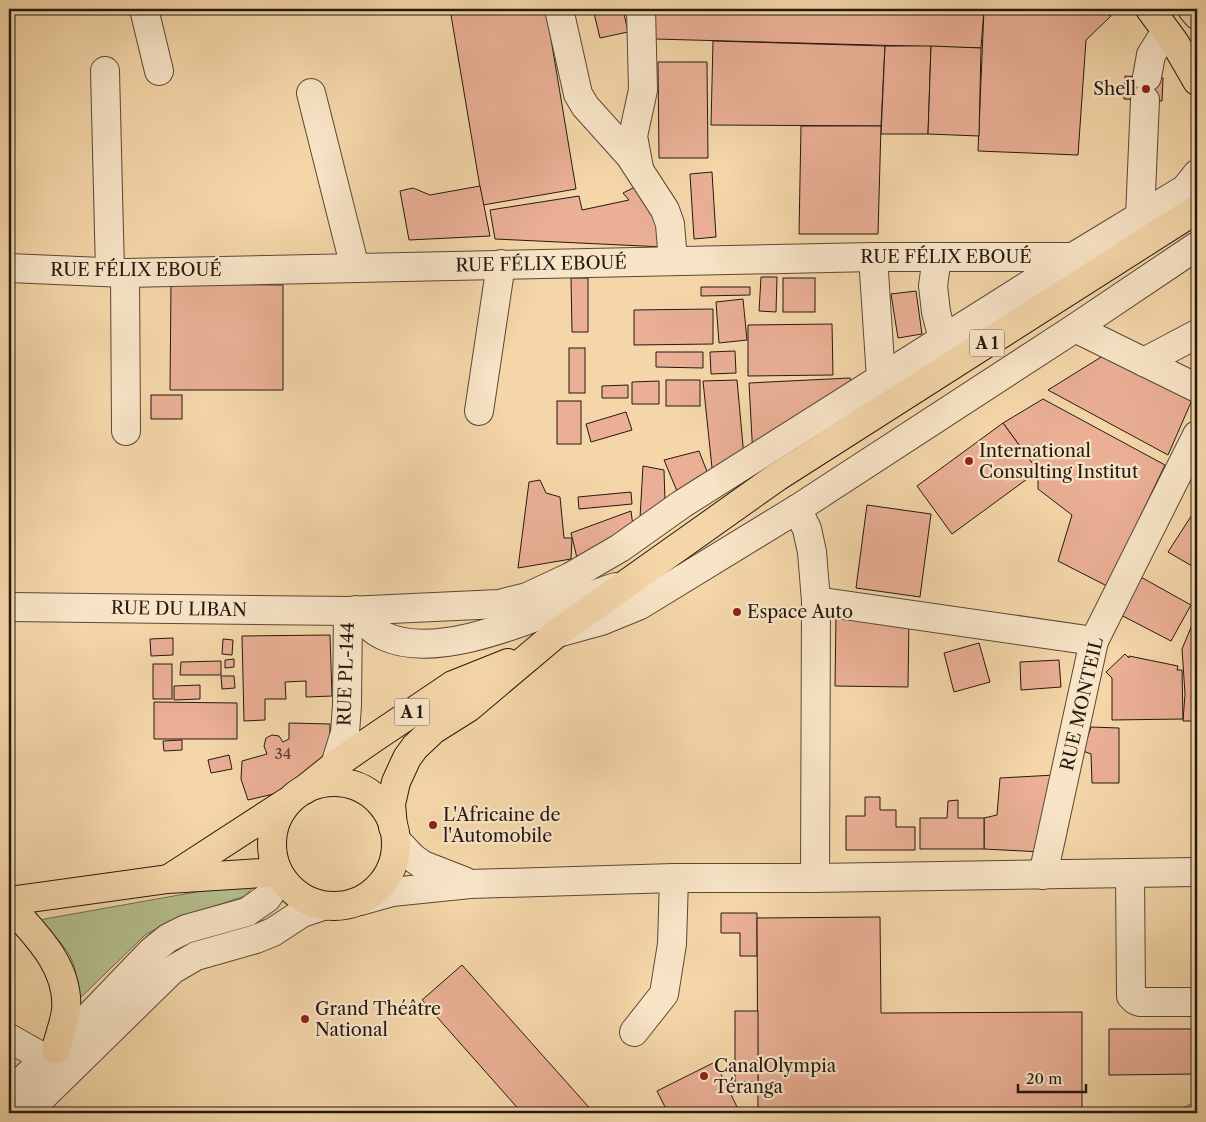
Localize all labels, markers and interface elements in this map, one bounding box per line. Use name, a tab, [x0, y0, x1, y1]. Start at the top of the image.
place label: Shell	[1093, 78, 1136, 100]
marker: Shell	[1140, 83, 1152, 95]
street label: RUE FÉLIX EBOUÉ	[860, 245, 1032, 268]
street label: RUE FÉLIX EBOUÉ	[455, 251, 627, 276]
street label: RUE FÉLIX EBOUÉ	[50, 258, 222, 281]
road number: A 1	[970, 329, 1004, 356]
place label: International Consulting Institut	[979, 440, 1139, 483]
marker: International Consulting Institut	[963, 455, 975, 467]
street label: RUE DU LIBAN	[111, 597, 247, 621]
place label: Espace Auto	[747, 601, 853, 623]
marker: Espace Auto	[731, 606, 743, 618]
street label: RUE PL-144	[333, 622, 359, 726]
street label: RUE MONTEIL	[1056, 635, 1108, 773]
road number: A 1	[394, 699, 430, 726]
house number: 34	[275, 744, 291, 763]
place label: L'Africaine de l'Automobile	[443, 804, 561, 847]
marker: L'Africaine de l'Automobile	[427, 819, 439, 831]
place label: Grand Théâtre National	[315, 998, 441, 1041]
marker: Grand Théâtre National	[299, 1013, 311, 1025]
place label: CanalOlympia Téranga	[714, 1055, 837, 1098]
scale bar	[1018, 1062, 1086, 1094]
text: 20 m	[1026, 1069, 1062, 1088]
marker: CanalOlympia Téranga	[698, 1070, 710, 1082]

